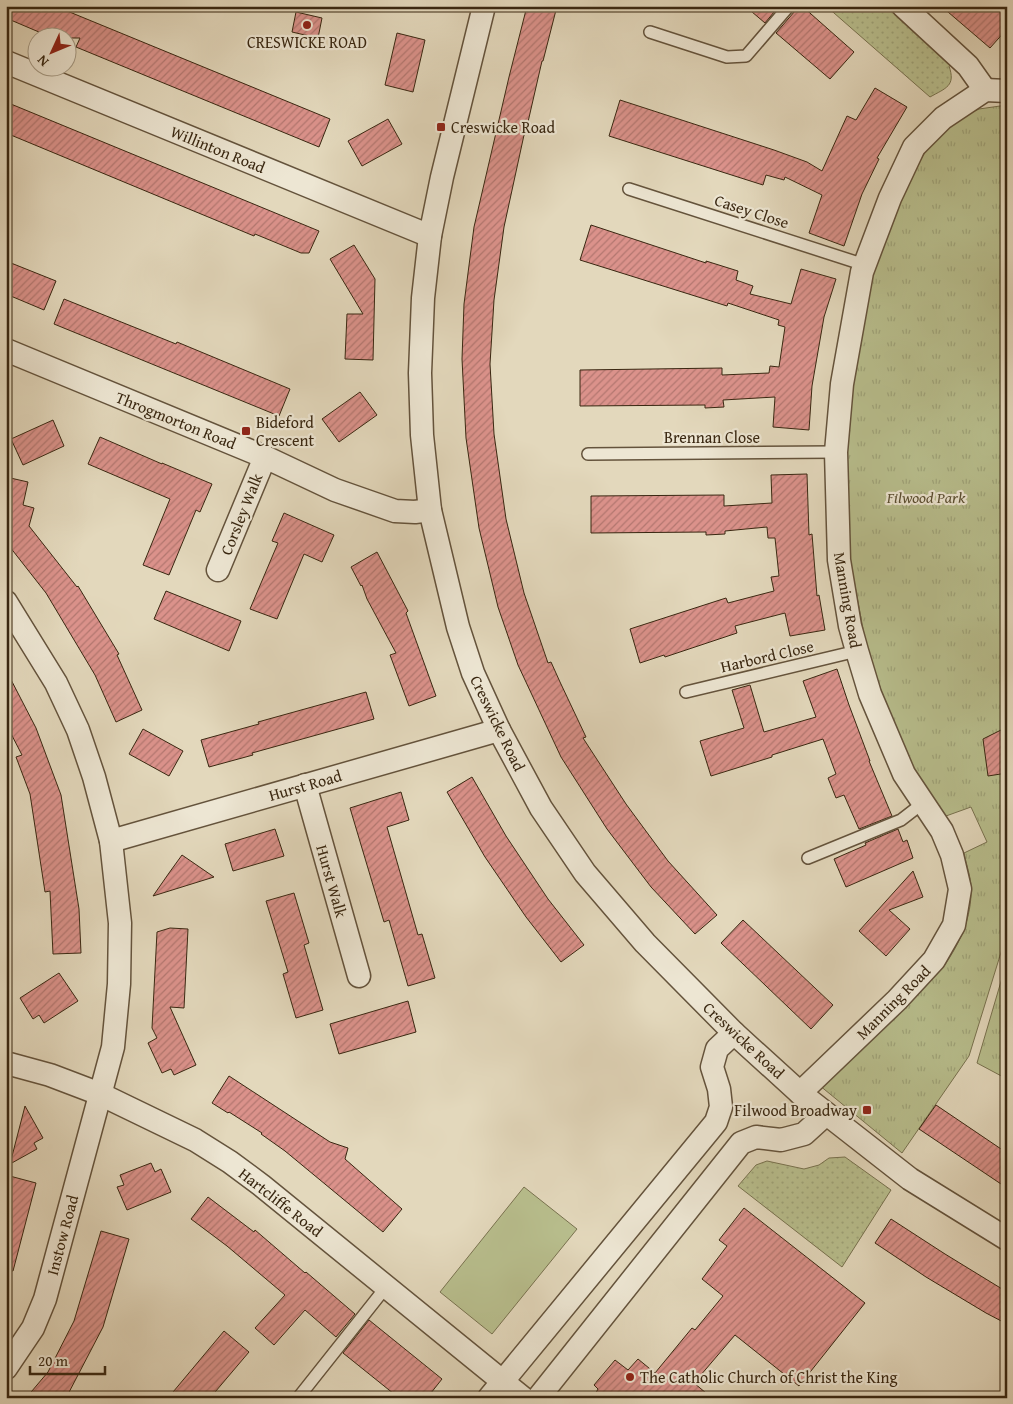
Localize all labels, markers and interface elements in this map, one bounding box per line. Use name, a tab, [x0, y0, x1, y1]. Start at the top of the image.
marker: CRESWICKE ROAD	[301, 19, 313, 31]
north arrow	[28, 28, 78, 78]
place label: CRESWICKE ROAD	[247, 30, 367, 54]
text: N	[32, 50, 53, 71]
place label: Creswicke Road	[451, 115, 555, 139]
street label: Willinton Road	[167, 119, 269, 179]
marker: Creswicke Road	[435, 121, 447, 133]
street label: Casey Close	[712, 188, 792, 234]
street label: Throgmorton Road	[112, 385, 240, 455]
place label: Bideford Crescent	[256, 410, 314, 452]
marker: Bideford Crescent	[240, 425, 252, 437]
street label: Brennan Close	[664, 425, 760, 449]
street label: Corsley Walk	[214, 469, 269, 559]
park label: Filwood Park	[886, 485, 966, 509]
street label: Manning Road	[828, 550, 868, 650]
street label: Harbord Close	[718, 634, 816, 678]
street label: Creswicke Road	[464, 671, 532, 775]
street label: Hurst Road	[266, 763, 345, 807]
street label: Hurst Walk	[310, 842, 354, 921]
street label: Manning Road	[850, 959, 936, 1045]
street label: Creswicke Road	[698, 996, 791, 1085]
place label: Filwood Broadway	[734, 1098, 857, 1122]
marker: Filwood Broadway	[861, 1104, 873, 1116]
street label: Hartcliffe Road	[234, 1161, 329, 1243]
street label: Instow Road	[40, 1192, 84, 1278]
scale bar	[30, 1344, 105, 1376]
text: 20 m	[38, 1350, 69, 1371]
place label: The Catholic Church of Christ the King	[640, 1365, 897, 1389]
marker: The Catholic Church of Christ the King	[624, 1371, 636, 1383]

